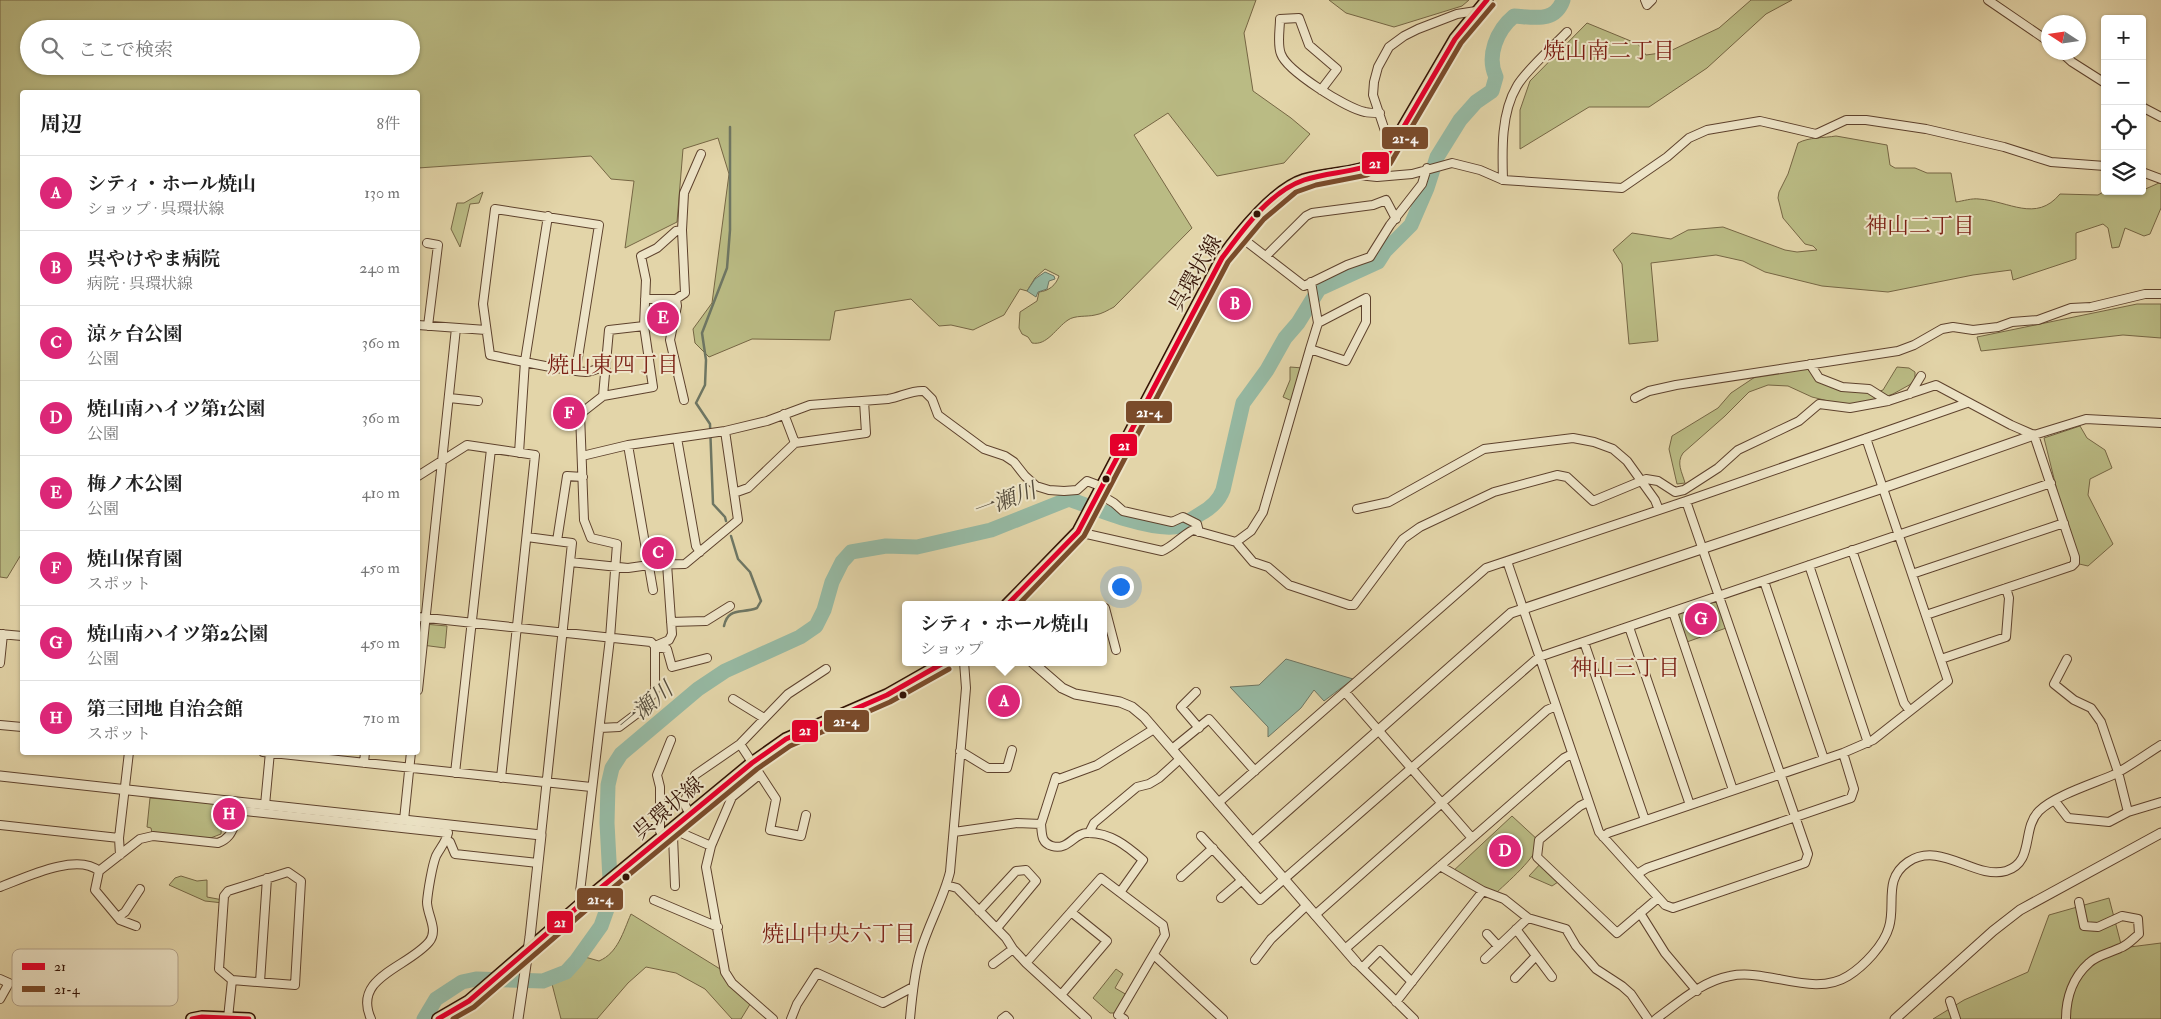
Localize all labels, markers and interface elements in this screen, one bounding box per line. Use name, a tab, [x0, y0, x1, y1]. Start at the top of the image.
north arrow	[2041, 15, 2086, 60]
map controls	[2101, 15, 2146, 195]
button: +	[2101, 15, 2146, 60]
search box	[20, 20, 420, 75]
icon: search	[38, 34, 66, 62]
district label: 焼山南二丁目	[1543, 37, 1675, 65]
text: ここで検索	[78, 38, 173, 62]
button: −	[2101, 60, 2146, 105]
button: locate	[2101, 105, 2146, 150]
text: 周辺	[40, 111, 82, 138]
text: 8件	[376, 114, 400, 134]
line badge: 21-4	[1381, 126, 1429, 150]
text: 21-4	[1392, 130, 1419, 147]
button: layers	[2101, 150, 2146, 195]
line badge: 21	[1361, 151, 1390, 175]
text: 21	[1369, 155, 1381, 172]
text: シティ・ホール焼山	[87, 172, 256, 196]
text: A	[51, 183, 61, 203]
text: 130 m	[364, 183, 400, 203]
text: ショップ · 呉環状線	[87, 199, 225, 219]
unlabelled marker	[1252, 209, 1262, 219]
district label: 神山二丁目	[1865, 212, 1975, 240]
street label: 呉環状線	[1163, 230, 1228, 316]
text: 呉やけやま病院	[87, 247, 220, 271]
text: B	[51, 258, 61, 278]
text: 240 m	[359, 258, 400, 278]
text: 病院 · 呉環状線	[87, 274, 193, 294]
pin: B	[1219, 285, 1251, 323]
pin: E	[647, 299, 679, 337]
text: 涼ヶ台公園	[87, 322, 182, 346]
text: C	[50, 333, 62, 353]
text: 360 m	[362, 333, 400, 353]
text: 公園	[87, 349, 119, 369]
district label: 焼山東四丁目	[547, 351, 679, 379]
pin: F	[553, 394, 585, 432]
text: 焼山南ハイツ第1公園	[87, 397, 265, 421]
line badge: 21-4	[1125, 400, 1173, 424]
text: 21-4	[1136, 404, 1163, 421]
text: D	[49, 408, 63, 428]
text: 360 m	[362, 408, 400, 428]
text: 公園	[87, 424, 119, 444]
line badge: 21	[1109, 433, 1138, 457]
text: 21	[1118, 437, 1130, 454]
text: 梅ノ木公園	[87, 472, 182, 496]
unlabelled marker	[1101, 474, 1111, 484]
water label: 一瀬川	[969, 476, 1042, 525]
text: E	[50, 483, 62, 503]
text: 410 m	[362, 483, 400, 503]
text: 公園	[87, 499, 119, 519]
pin: C	[642, 534, 674, 572]
text: 焼山保育園	[87, 547, 182, 571]
text: F	[51, 558, 61, 578]
text: 450 m	[361, 558, 400, 578]
text: スポット	[87, 574, 151, 594]
your location	[1108, 574, 1134, 600]
pin: G	[1685, 600, 1717, 638]
popup	[902, 601, 1107, 666]
text: シティ・ホール焼山	[920, 612, 1089, 636]
text: 焼山南ハイツ第2公園	[87, 622, 268, 646]
text: G	[49, 633, 63, 653]
text: 450 m	[361, 633, 400, 653]
text: ショップ	[920, 639, 984, 659]
text: 公園	[87, 649, 119, 669]
district label: 神山三丁目	[1570, 654, 1680, 682]
water label: 一瀬川	[610, 675, 680, 740]
pin: A	[988, 682, 1020, 720]
unlabelled marker	[898, 690, 908, 700]
text: 第三団地 自治会館	[87, 697, 243, 721]
text: H	[49, 708, 63, 728]
text: 710 m	[363, 708, 400, 728]
line badge: 21-4	[823, 709, 870, 733]
text: 21-4	[833, 713, 860, 730]
line badge: 21	[791, 719, 819, 743]
text: 21	[799, 722, 811, 739]
text: スポット	[87, 724, 151, 744]
street label: 呉環状線	[627, 771, 709, 846]
pin: H	[213, 795, 245, 833]
pin: D	[1489, 832, 1521, 870]
unlabelled marker	[621, 872, 631, 882]
line badge: 21-4	[576, 887, 624, 911]
text: 21-4	[587, 891, 614, 908]
line badge: 21	[546, 910, 574, 934]
text: 21	[554, 914, 566, 931]
district label: 焼山中央六丁目	[762, 920, 916, 948]
legend	[12, 949, 178, 1006]
text: 21	[54, 958, 66, 975]
text: 21-4	[54, 981, 81, 998]

